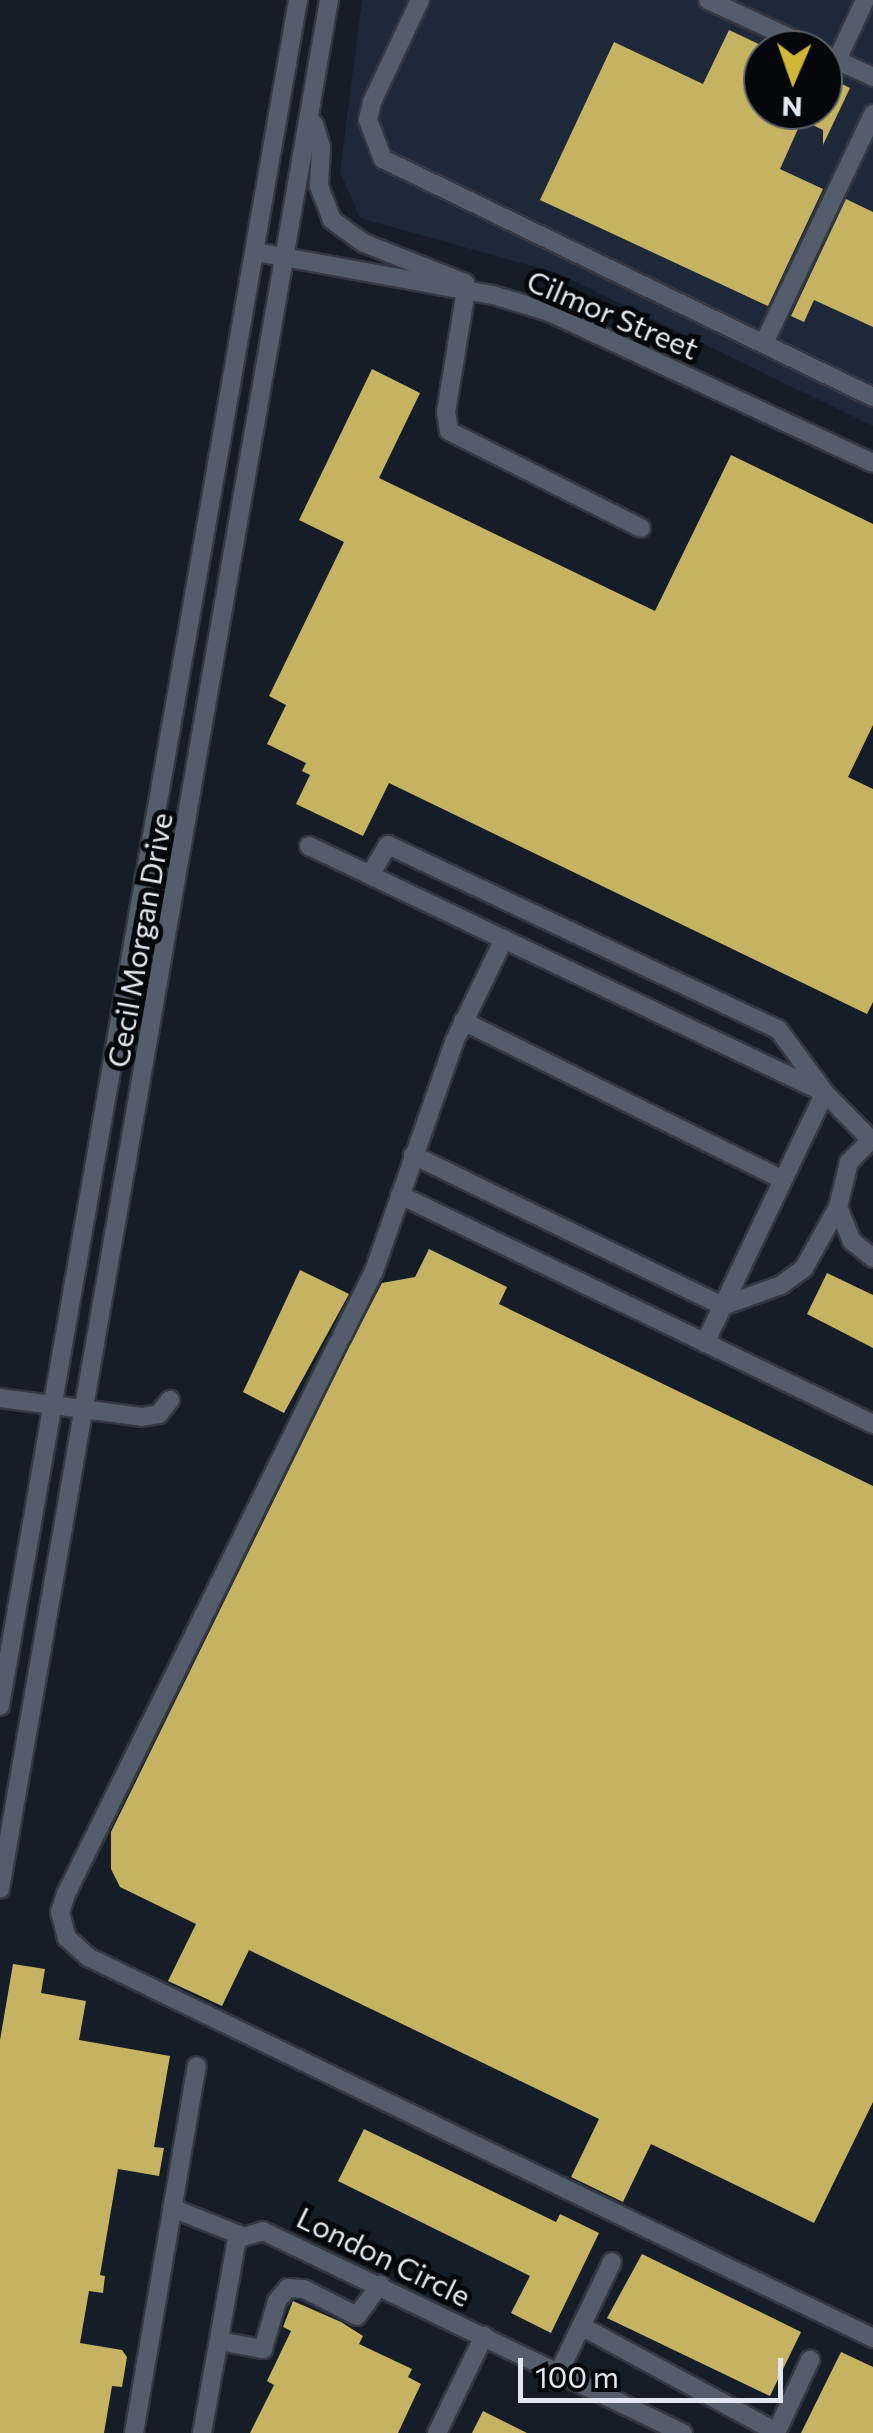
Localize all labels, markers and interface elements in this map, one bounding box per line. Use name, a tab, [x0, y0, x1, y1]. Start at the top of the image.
north arrow	[743, 30, 843, 130]
text: N	[781, 91, 803, 125]
street label: Cilmor Street	[522, 262, 704, 366]
street label: Cecil Morgan Drive	[99, 810, 179, 1070]
street label: London Circle	[291, 2199, 477, 2313]
scale bar	[523, 2338, 788, 2400]
text: 100 m	[535, 2357, 619, 2394]

